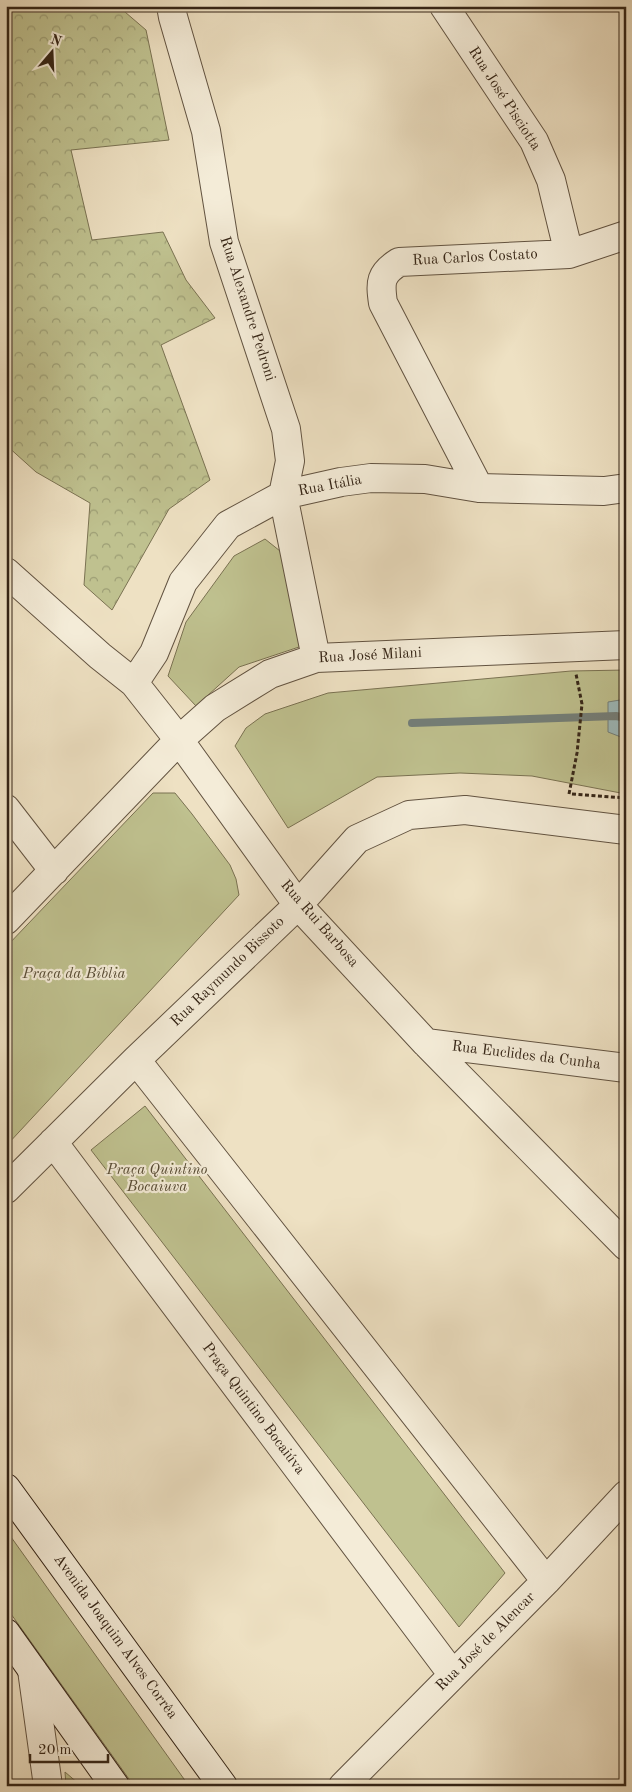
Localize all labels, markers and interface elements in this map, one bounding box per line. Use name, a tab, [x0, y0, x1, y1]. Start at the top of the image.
north arrow	[28, 28, 78, 78]
text: N	[49, 32, 64, 49]
street label: Rua José Pisciotta	[465, 45, 543, 154]
street label: Rua Alexandre Pedroni	[217, 235, 277, 383]
street label: Rua Carlos Costato	[412, 247, 538, 269]
street label: Rua Itália	[297, 472, 364, 500]
street label: Rua José Milani	[318, 646, 422, 666]
street label: Rua Rui Barbosa	[277, 877, 361, 971]
street label: Rua Raymundo Bissoto	[168, 914, 288, 1030]
park label: Praça da Bíblia	[21, 967, 126, 982]
street label: Rua Euclides da Cunha	[451, 1039, 602, 1073]
park label: Praça Quintino Bocaiuva	[105, 1163, 208, 1195]
street label: Praça Quintino Bocaiúva	[199, 1340, 308, 1478]
street label: Avenida Joaquim Alves Corrêa	[50, 1552, 180, 1723]
street label: Rua José de Alencar	[434, 1590, 538, 1694]
scale bar	[30, 1732, 108, 1764]
text: 20 m	[38, 1743, 72, 1758]

